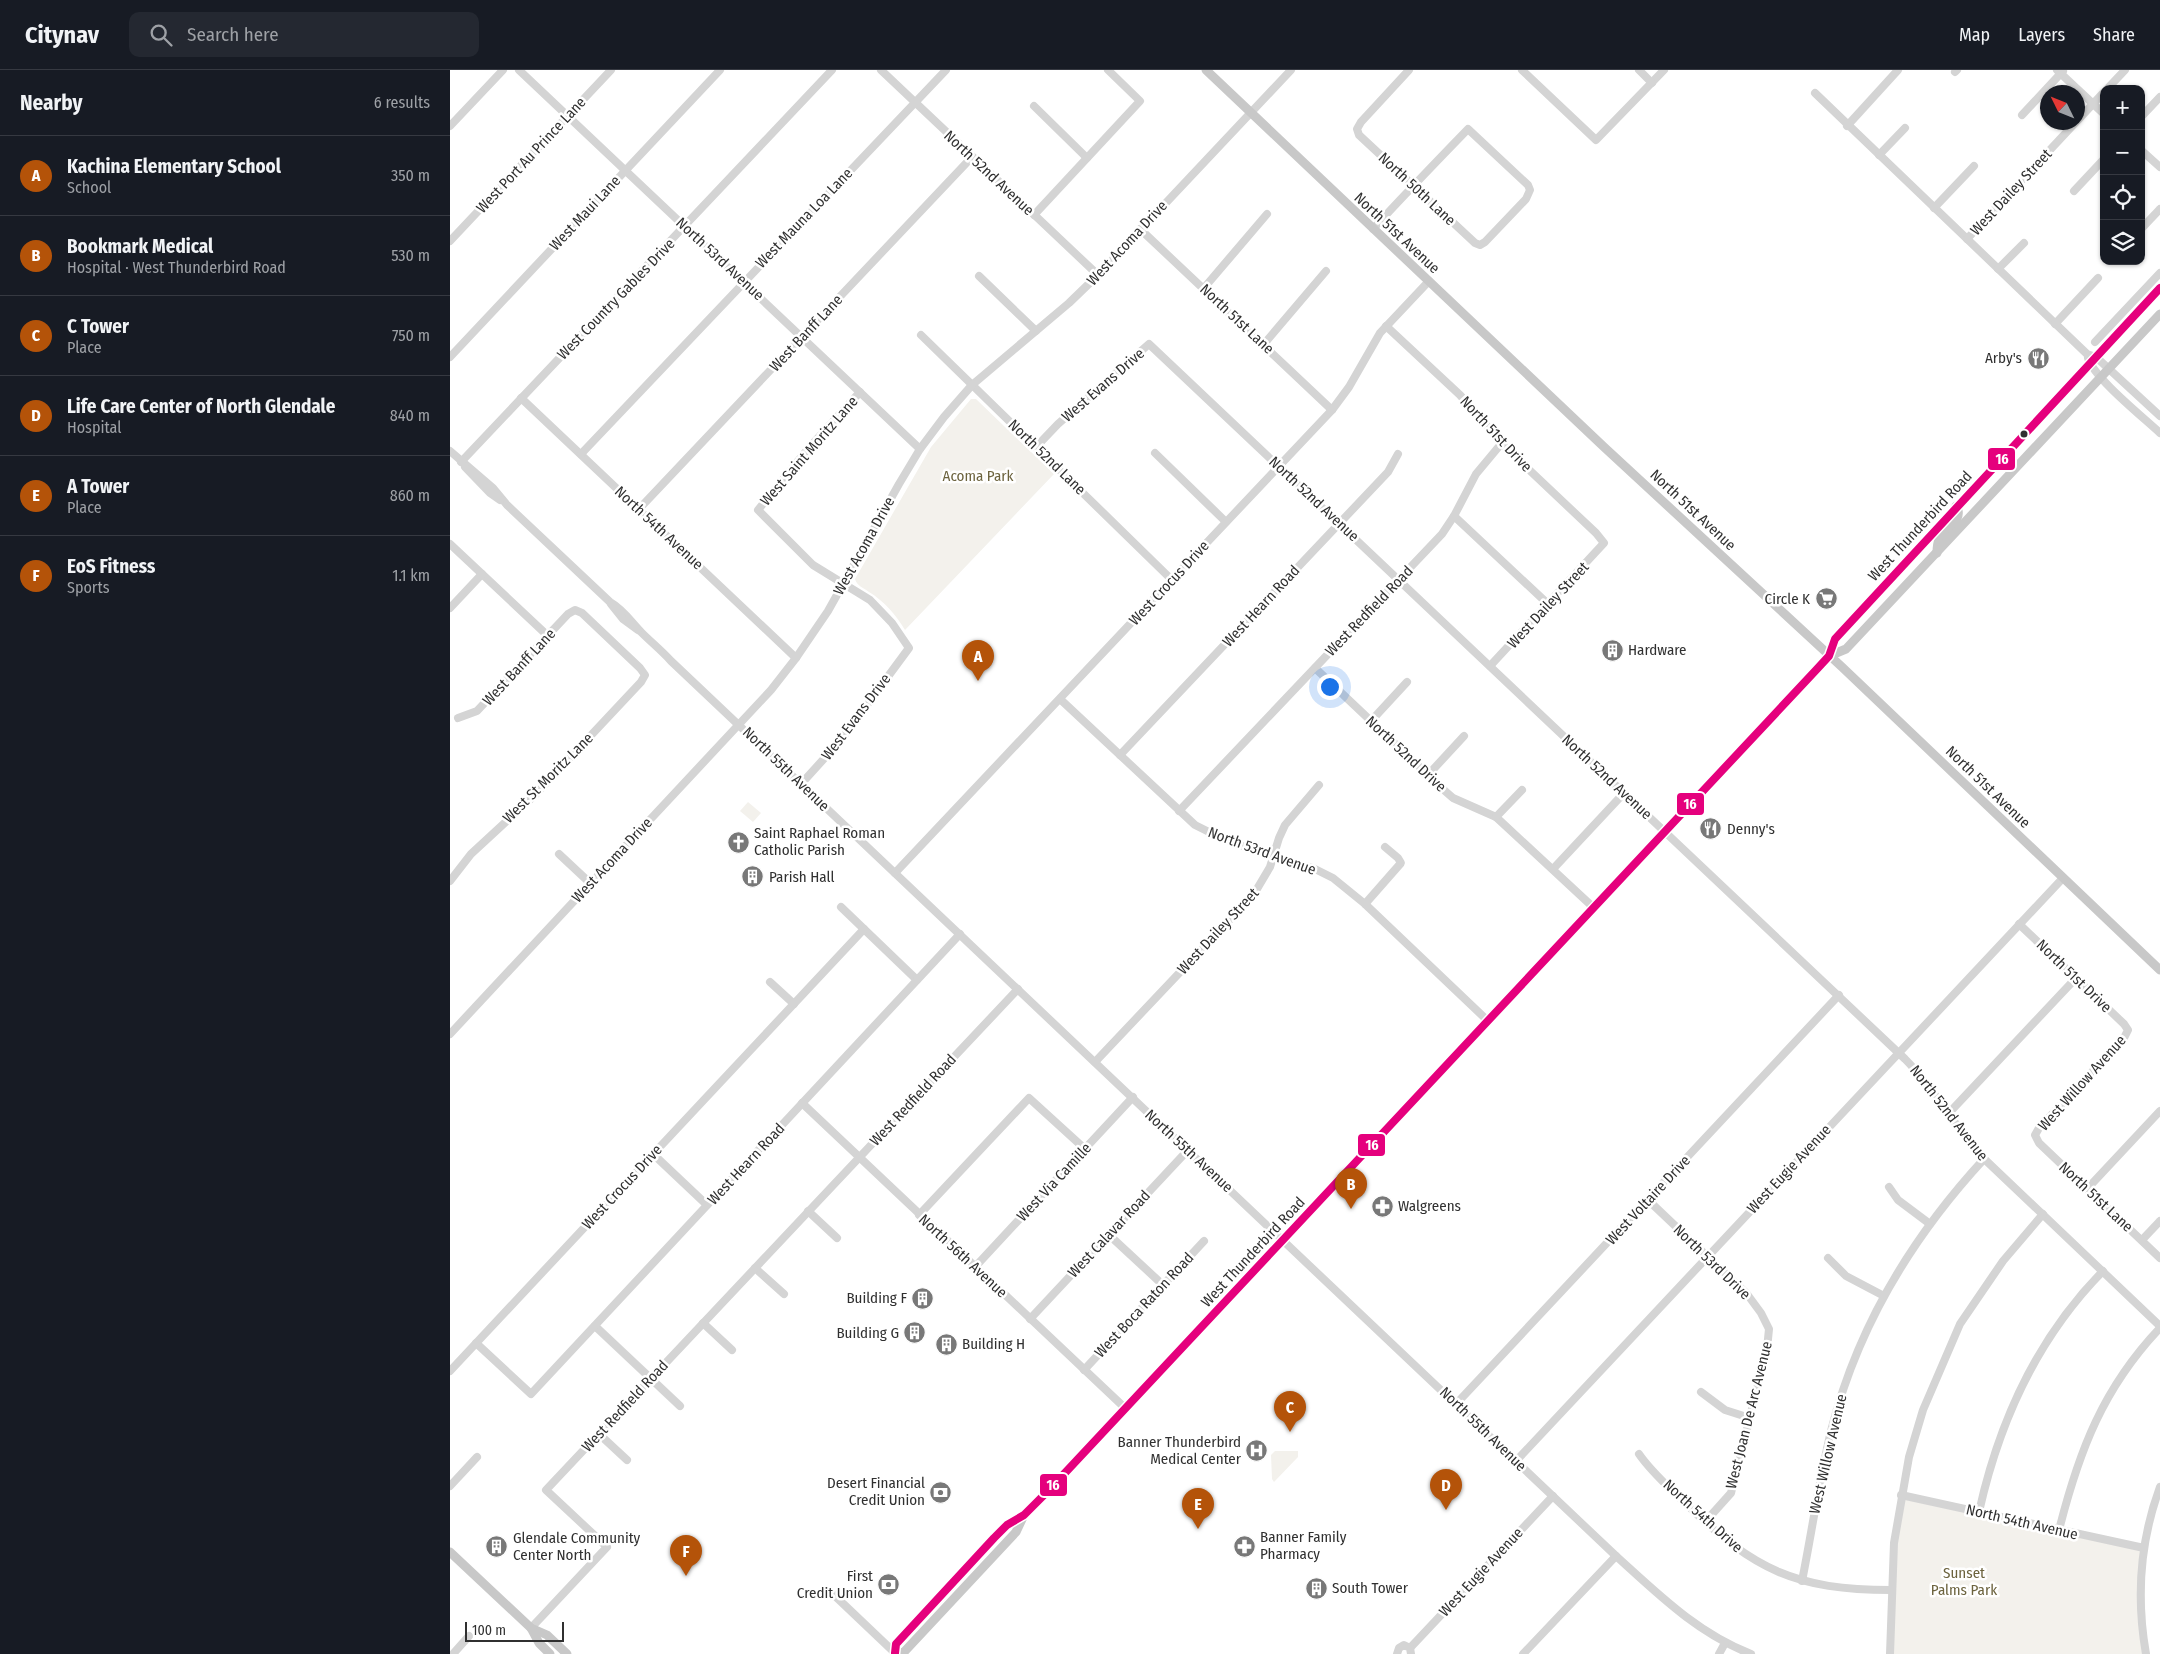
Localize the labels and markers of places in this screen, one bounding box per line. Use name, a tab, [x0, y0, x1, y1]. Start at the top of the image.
restaurant icon: Arby's	[2026, 346, 2050, 370]
place label: Arby's	[1985, 349, 2022, 367]
unlabelled marker	[2019, 429, 2029, 439]
supermarket icon: Circle K	[1814, 587, 1838, 611]
place label: Circle K	[1765, 590, 1810, 608]
building icon: Hardware	[1600, 638, 1624, 662]
pin: A	[962, 640, 994, 681]
place label: Hardware	[1628, 641, 1687, 659]
restaurant icon: Denny's	[1699, 817, 1723, 841]
place label: Denny's	[1727, 820, 1775, 838]
place label: Saint Raphael Roman Catholic Parish	[754, 824, 885, 859]
church icon: Saint Raphael Roman Catholic Parish	[726, 830, 750, 854]
building icon: Parish Hall	[741, 865, 765, 889]
place label: Parish Hall	[769, 868, 835, 886]
pin: B	[1335, 1168, 1367, 1209]
pharmacy icon: Walgreens	[1370, 1194, 1394, 1218]
place label: Walgreens	[1398, 1197, 1461, 1215]
building icon: Building F	[911, 1286, 935, 1310]
place label: Building F	[846, 1289, 907, 1307]
building icon: Building G	[903, 1321, 927, 1345]
place label: Building G	[836, 1324, 899, 1342]
building icon: Building H	[934, 1332, 958, 1356]
place label: Building H	[962, 1335, 1025, 1353]
pin: C	[1274, 1391, 1306, 1432]
place label: Banner Thunderbird Medical Center	[1118, 1433, 1242, 1468]
hospital icon: Banner Thunderbird Medical Center	[1245, 1439, 1269, 1463]
pin: D	[1430, 1469, 1462, 1510]
place label: Desert Financial Credit Union	[827, 1474, 925, 1509]
bank icon: Desert Financial Credit Union	[929, 1480, 953, 1504]
pin: E	[1182, 1488, 1214, 1529]
place label: Banner Family Pharmacy	[1260, 1528, 1347, 1563]
place label: Glendale Community Center North	[513, 1529, 641, 1564]
pharmacy icon: Banner Family Pharmacy	[1232, 1534, 1256, 1558]
building icon: Glendale Community Center North	[485, 1535, 509, 1559]
pin: F	[670, 1535, 702, 1576]
place label: First Credit Union	[797, 1567, 873, 1602]
bank icon: First Credit Union	[877, 1573, 901, 1597]
building icon: South Tower	[1304, 1576, 1328, 1600]
place label: South Tower	[1332, 1579, 1409, 1597]

